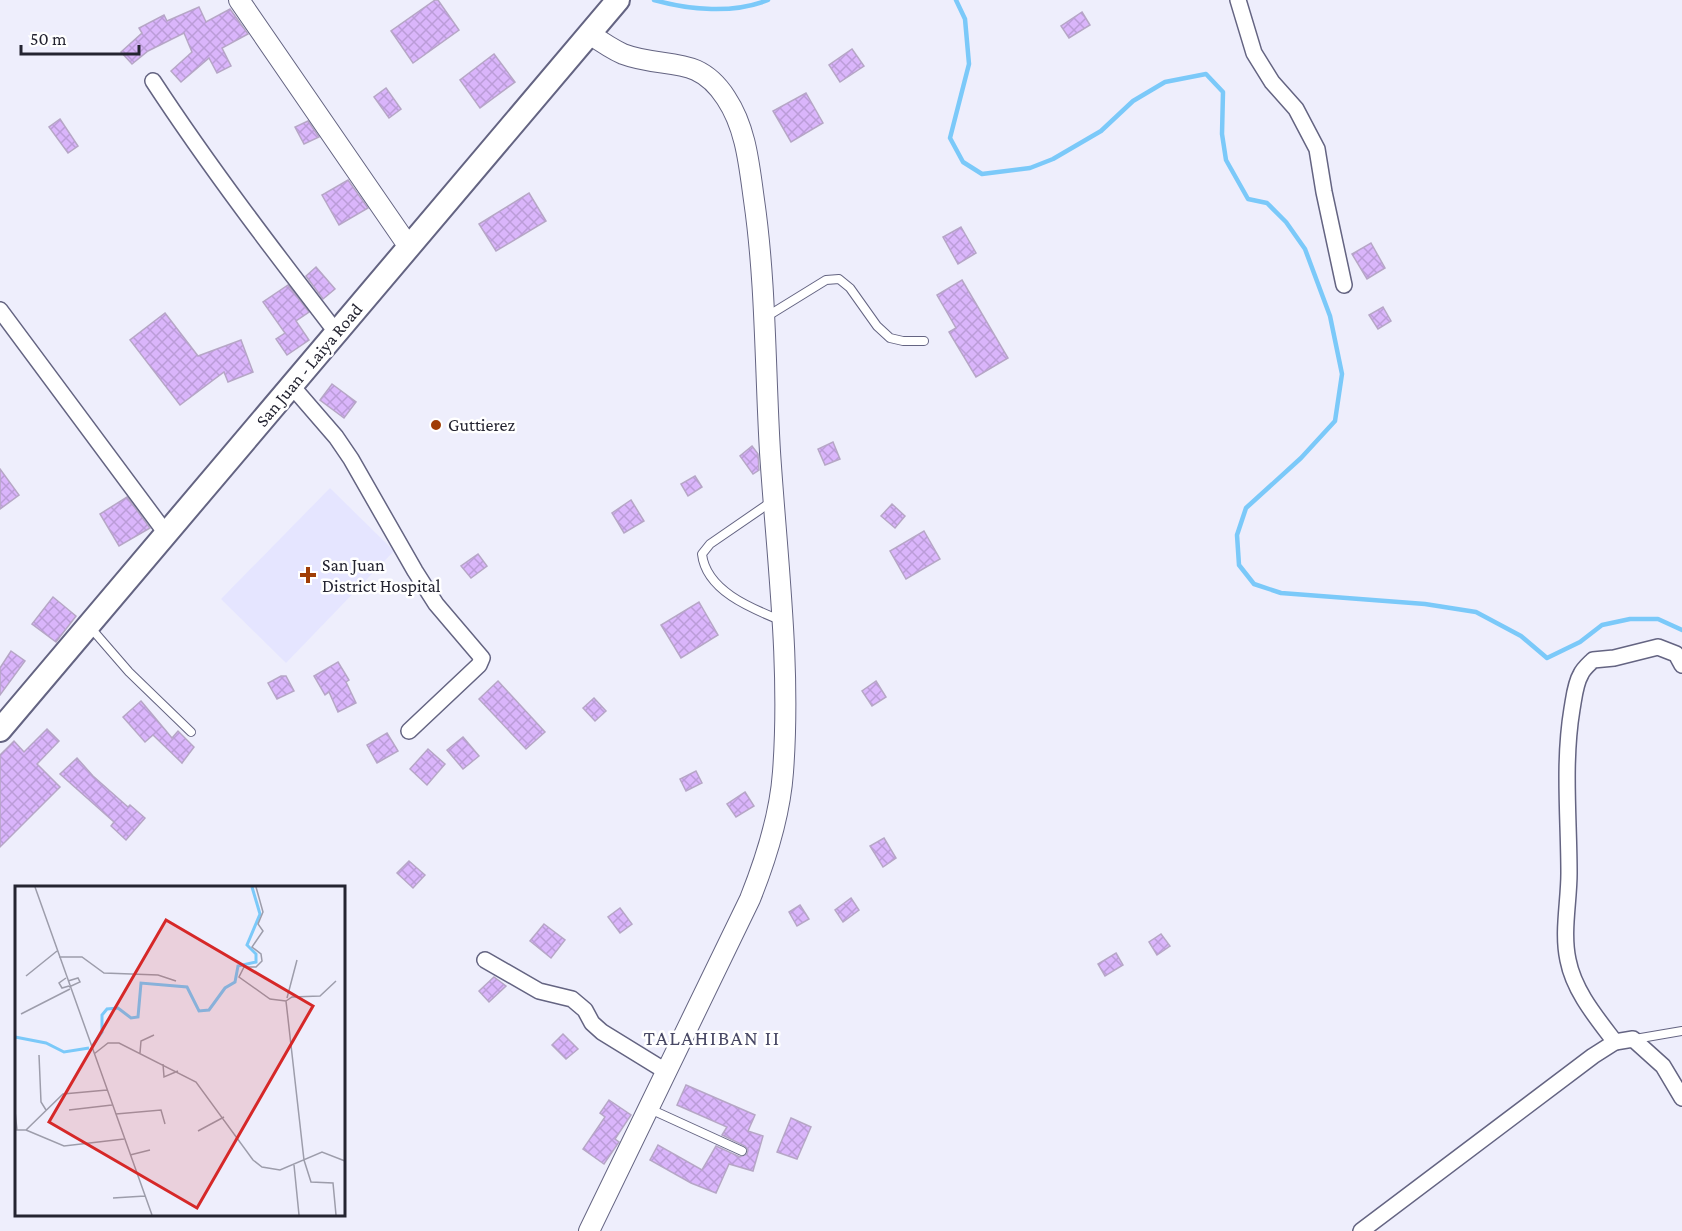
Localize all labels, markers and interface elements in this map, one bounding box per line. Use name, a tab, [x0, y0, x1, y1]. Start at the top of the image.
scale bar	[21, 18, 140, 56]
text: 50 m	[30, 29, 67, 49]
street label: San Juan - Laiya Road	[252, 299, 367, 431]
place label: Guttierez	[448, 415, 515, 435]
marker: Guttierez	[429, 418, 443, 432]
place label: San Juan District Hospital	[322, 555, 441, 596]
marker: San Juan District Hospital	[299, 566, 317, 584]
inset map	[15, 886, 345, 1216]
district label: TALAHIBAN II	[643, 1026, 781, 1050]

